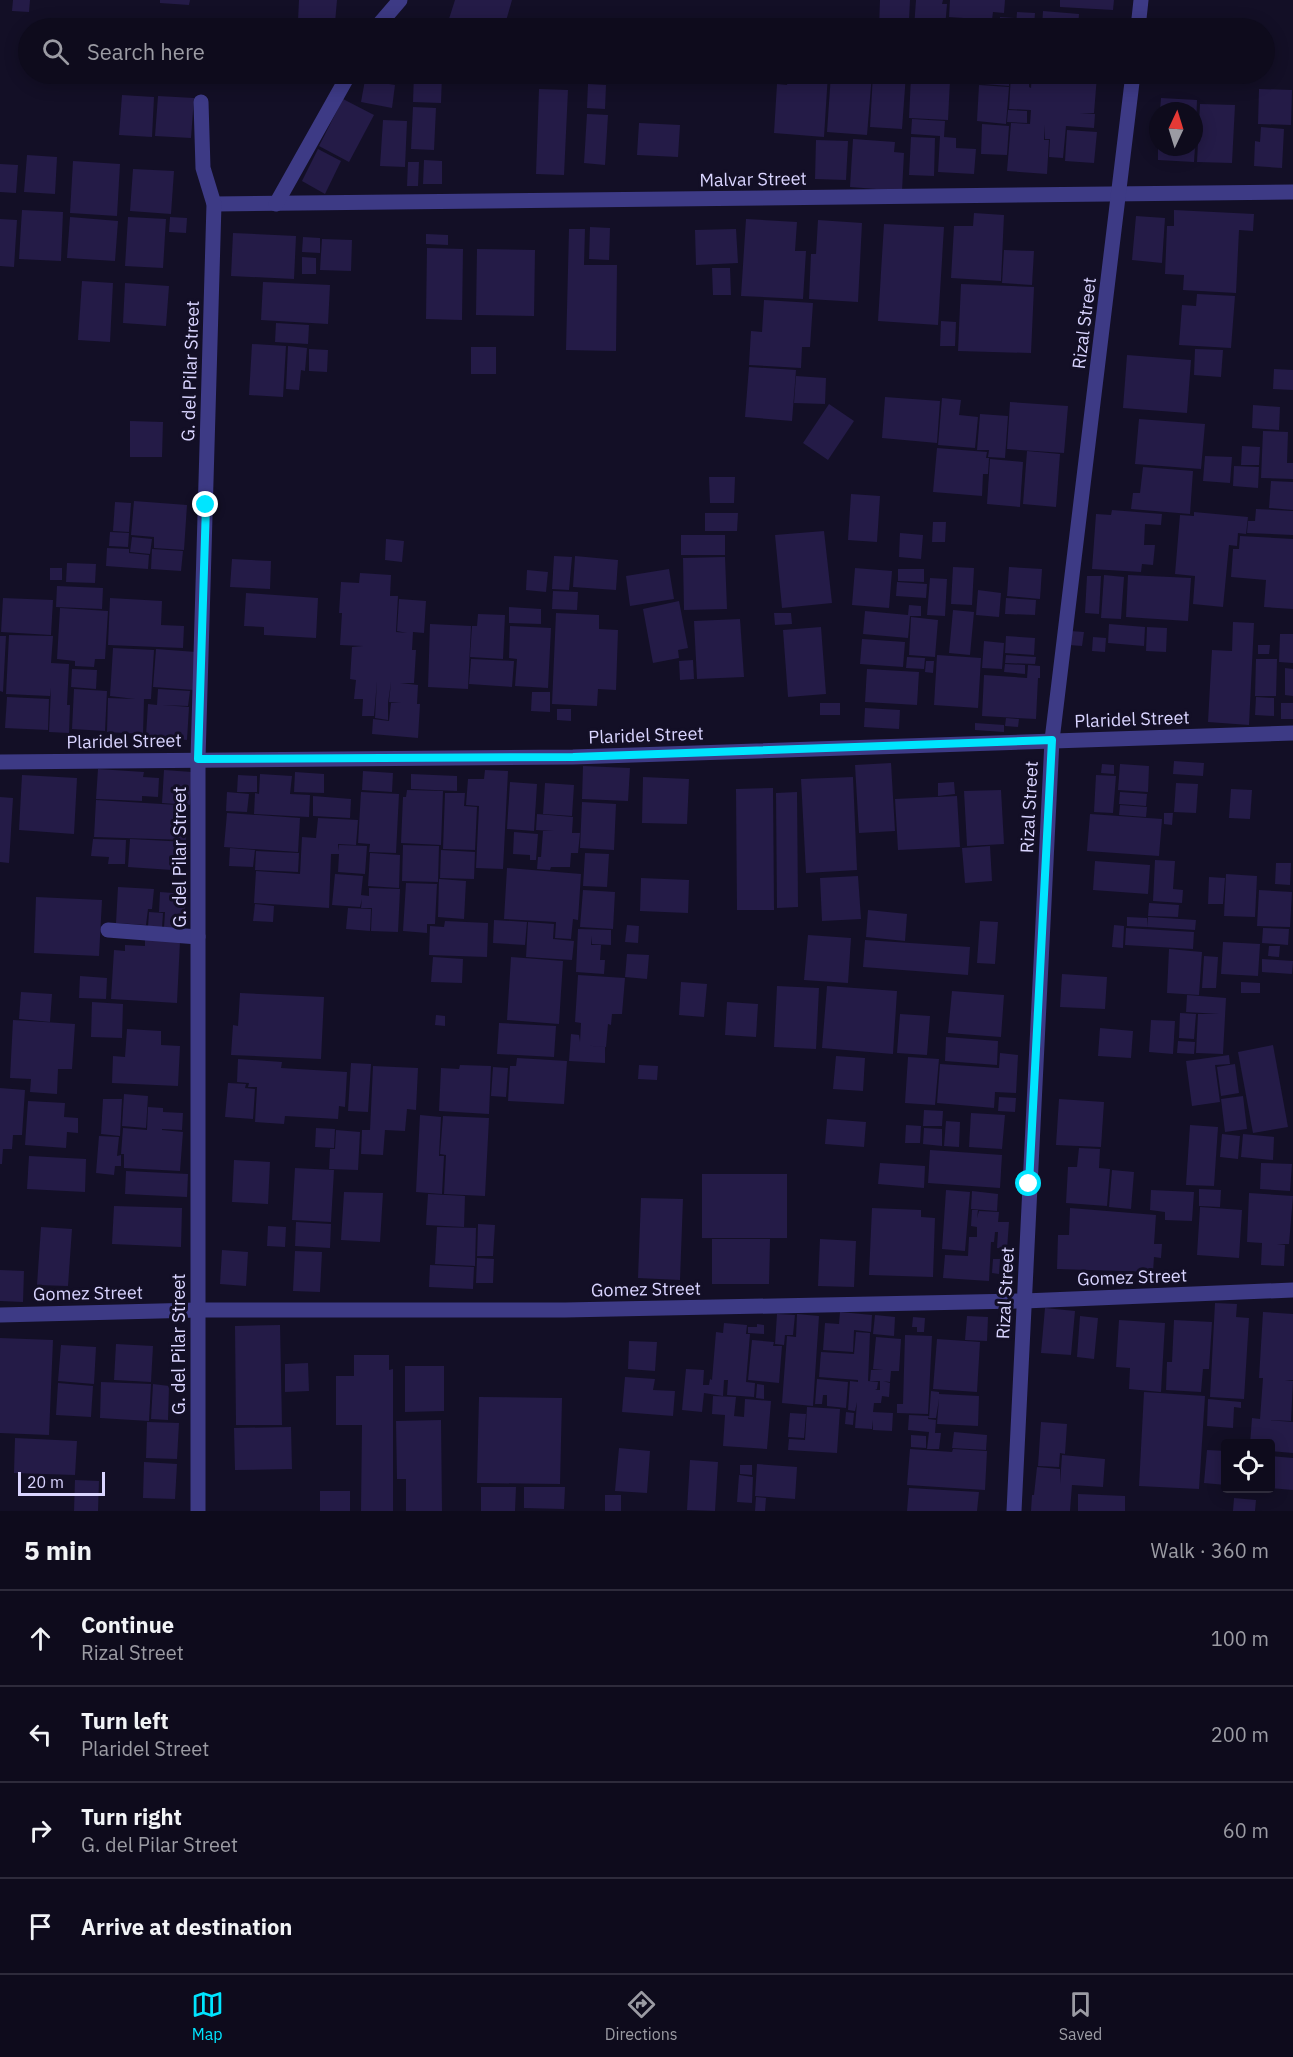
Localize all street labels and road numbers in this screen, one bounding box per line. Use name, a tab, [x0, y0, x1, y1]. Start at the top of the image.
street label: Malvar Street	[699, 167, 807, 191]
street label: Rizal Street	[1067, 276, 1101, 370]
street label: G. del Pilar Street	[176, 300, 204, 442]
street label: Plaridel Street	[1074, 705, 1190, 733]
street label: Plaridel Street	[588, 721, 704, 749]
street label: Plaridel Street	[66, 728, 182, 754]
street label: Rizal Street	[1015, 760, 1043, 854]
street label: G. del Pilar Street	[168, 786, 191, 928]
street label: Rizal Street	[991, 1246, 1019, 1340]
street label: Gomez Street	[1077, 1264, 1187, 1290]
street label: G. del Pilar Street	[167, 1273, 190, 1415]
street label: Gomez Street	[591, 1277, 701, 1301]
street label: Gomez Street	[33, 1281, 143, 1305]

